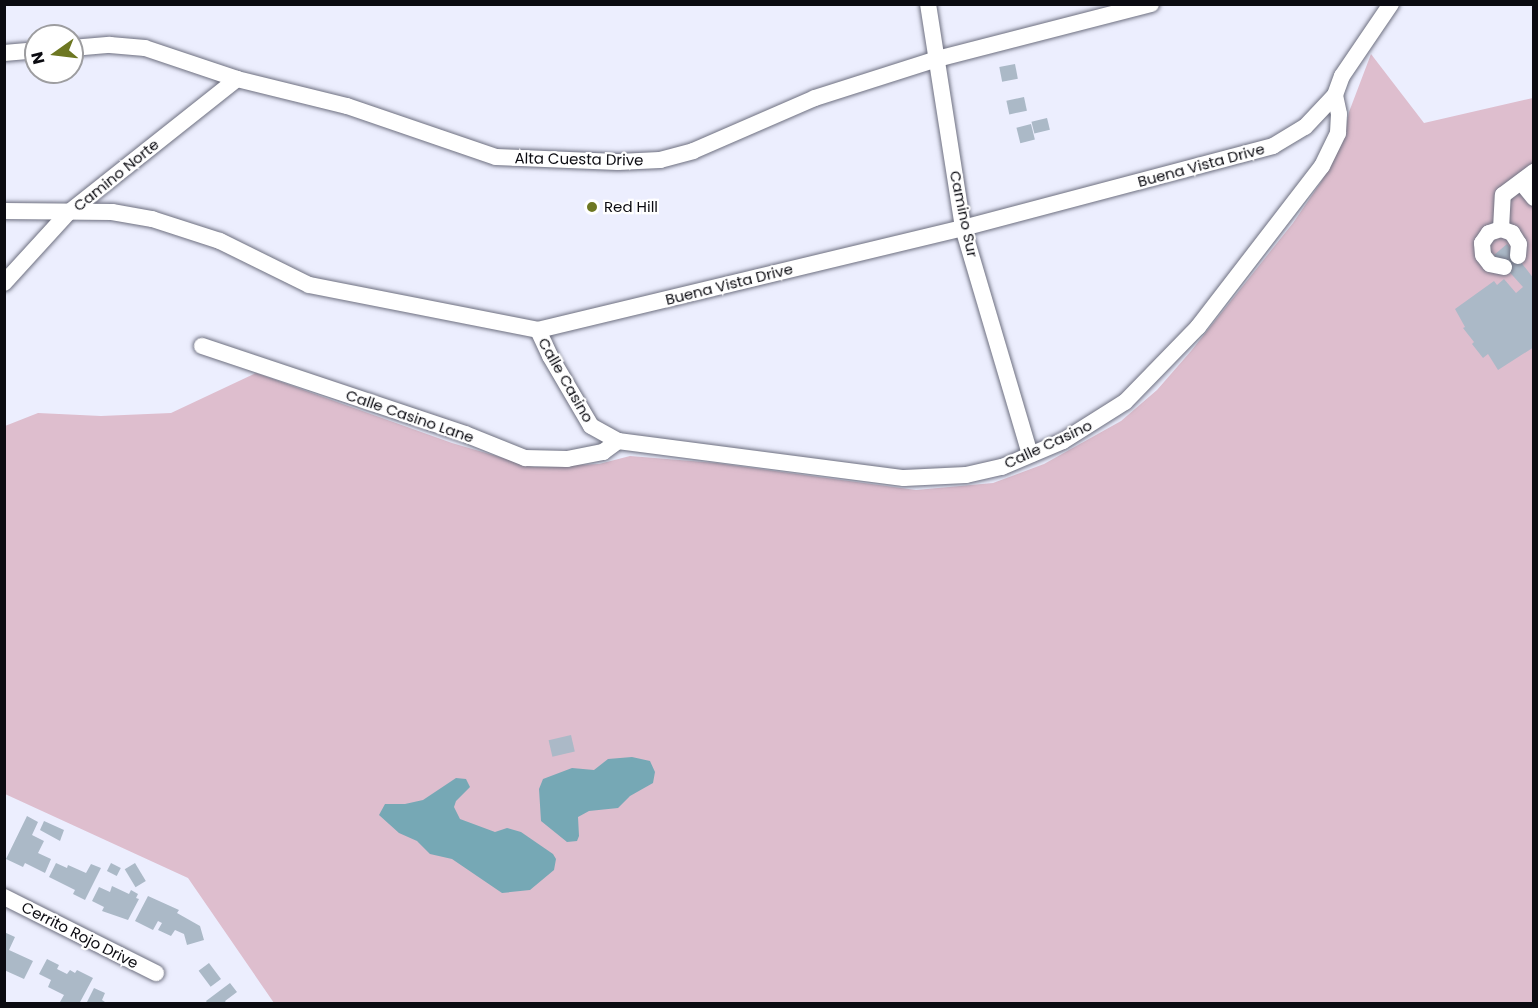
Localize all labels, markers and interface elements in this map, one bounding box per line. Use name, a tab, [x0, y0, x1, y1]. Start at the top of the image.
north arrow	[24, 24, 84, 84]
text: N	[25, 49, 51, 67]
street label: Camino Norte	[70, 135, 162, 215]
street label: Buena Vista Drive	[1136, 139, 1266, 191]
street label: Alta Cuesta Drive	[514, 149, 644, 169]
street label: Camino Sur	[946, 169, 982, 259]
place label: Red Hill	[604, 198, 658, 216]
marker: Red Hill	[585, 200, 599, 214]
street label: Buena Vista Drive	[663, 259, 795, 309]
street label: Calle Casino	[534, 334, 598, 426]
street label: Calle Casino Lane	[344, 386, 476, 446]
street label: Calle Casino	[1001, 416, 1095, 472]
street label: Cerrito Rojo Drive	[19, 898, 141, 972]

